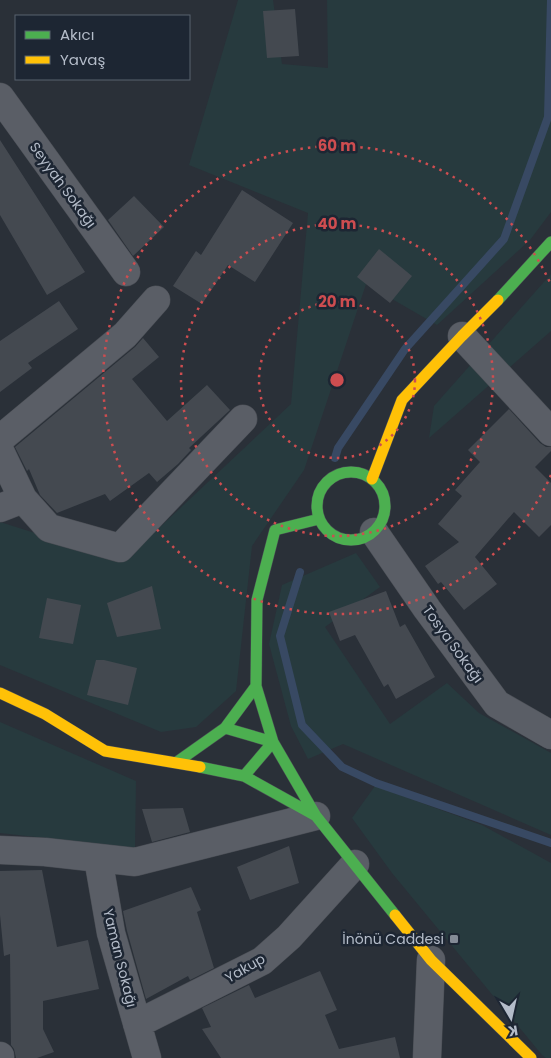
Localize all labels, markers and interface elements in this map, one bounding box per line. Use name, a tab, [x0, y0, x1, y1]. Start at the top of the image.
legend	[15, 15, 190, 80]
text: Akıcı	[60, 24, 94, 45]
text: Yavaş	[60, 49, 105, 70]
text: 60 m	[318, 135, 356, 156]
street label: Seyyah Sokağı	[25, 138, 101, 232]
text: 40 m	[317, 213, 357, 234]
text: 20 m	[318, 291, 356, 312]
centre of rings	[328, 371, 346, 389]
street label: Tosya Sokağı	[418, 601, 488, 687]
street label: Yaman Sokağı	[98, 907, 142, 1009]
place label: İnönü Caddesi	[342, 929, 444, 949]
marker: İnönü Caddesi	[448, 933, 460, 945]
street label: Yakup	[221, 949, 269, 987]
north arrow	[486, 993, 536, 1043]
text: K	[506, 1020, 519, 1042]

